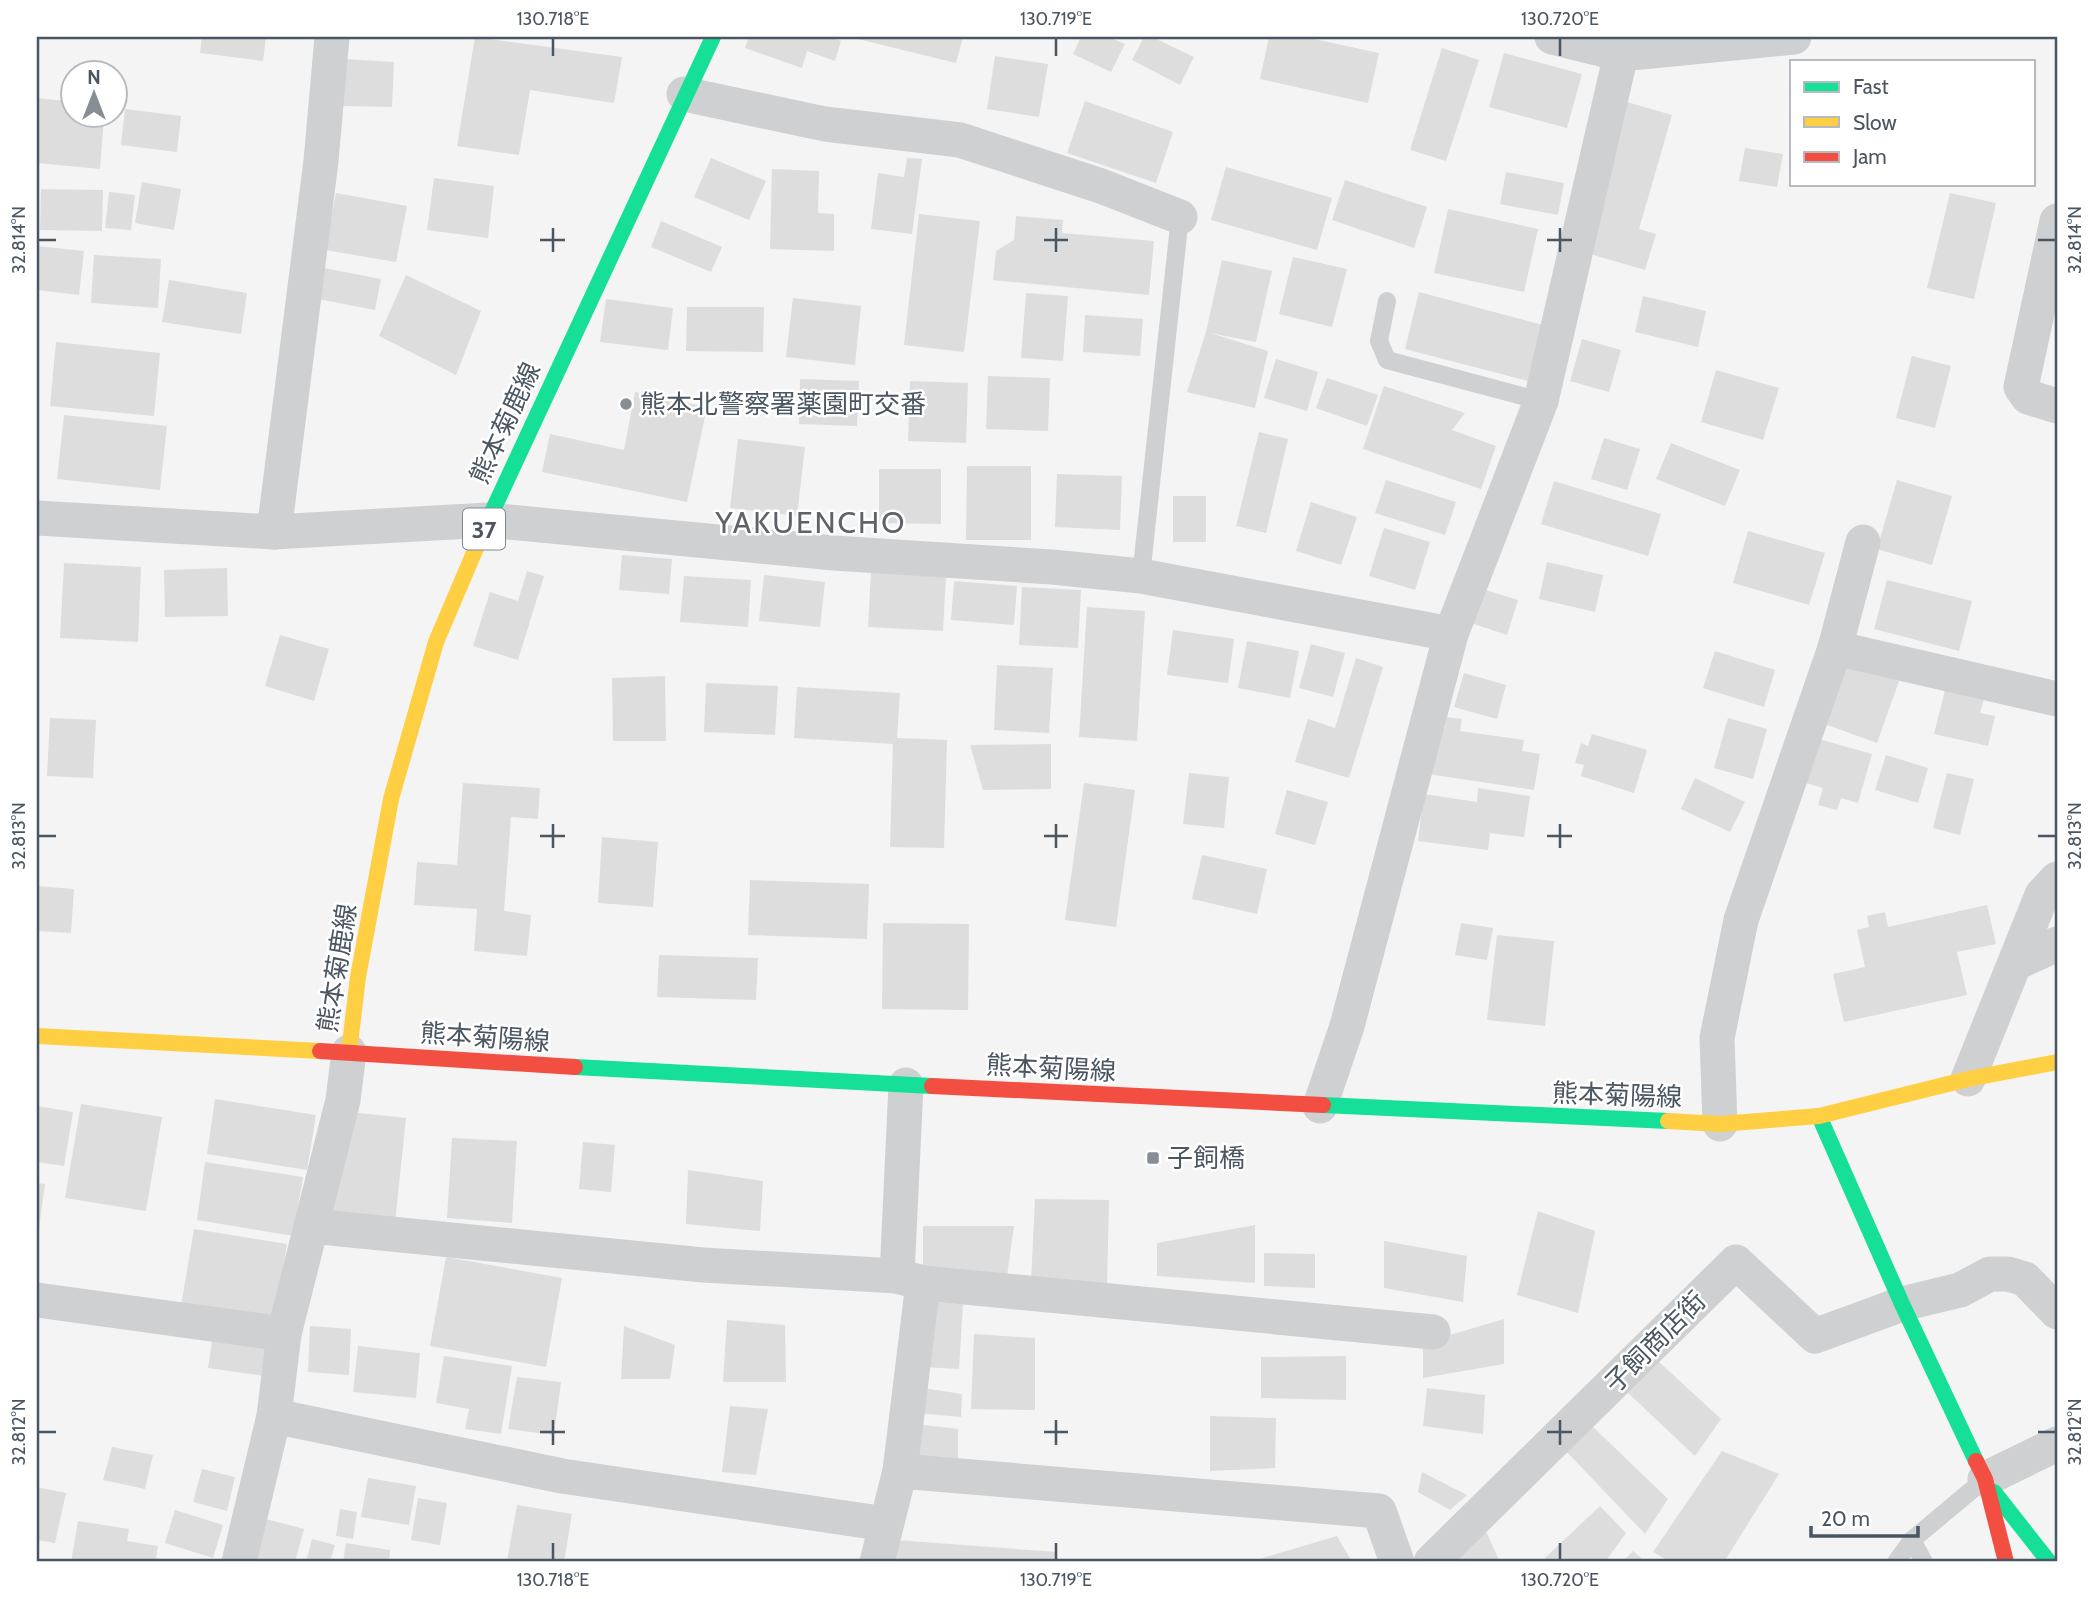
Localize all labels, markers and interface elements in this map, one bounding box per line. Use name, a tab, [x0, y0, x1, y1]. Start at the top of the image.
text: 130.718°E	[517, 8, 589, 30]
text: 130.719°E	[1020, 8, 1092, 30]
text: 130.720°E	[1521, 8, 1599, 30]
north arrow	[60, 60, 130, 130]
legend	[1790, 60, 2035, 186]
text: N	[87, 66, 101, 89]
text: Fast	[1853, 74, 1889, 99]
text: Slow	[1853, 110, 1897, 135]
text: Jam	[1852, 144, 1887, 169]
text: 32.814°N	[8, 206, 30, 274]
text: 32.814°N	[2064, 206, 2086, 274]
street label: 熊本菊鹿線	[463, 357, 547, 489]
place label: 熊本北警察署薬園町交番	[640, 388, 926, 420]
marker: 熊本北警察署薬園町交番	[618, 396, 634, 412]
district label: YAKUENCHO	[715, 504, 906, 541]
road number: 37	[463, 508, 505, 550]
text: 32.813°N	[8, 802, 30, 870]
text: 32.813°N	[2064, 802, 2086, 870]
street label: 熊本菊鹿線	[311, 901, 363, 1035]
street label: 熊本菊陽線	[419, 1017, 551, 1057]
street label: 熊本菊陽線	[985, 1049, 1117, 1087]
street label: 熊本菊陽線	[1551, 1077, 1683, 1113]
place label: 子飼橋	[1167, 1142, 1245, 1174]
marker: 子飼橋	[1145, 1150, 1161, 1166]
street label: 子飼商店街	[1598, 1285, 1712, 1399]
text: 32.812°N	[8, 1398, 30, 1466]
text: 32.812°N	[2064, 1398, 2086, 1466]
scale bar	[1811, 1494, 1917, 1538]
text: 20 m	[1821, 1506, 1870, 1531]
text: 130.718°E	[517, 1569, 589, 1591]
text: 130.719°E	[1020, 1569, 1092, 1591]
text: 130.720°E	[1521, 1569, 1599, 1591]

